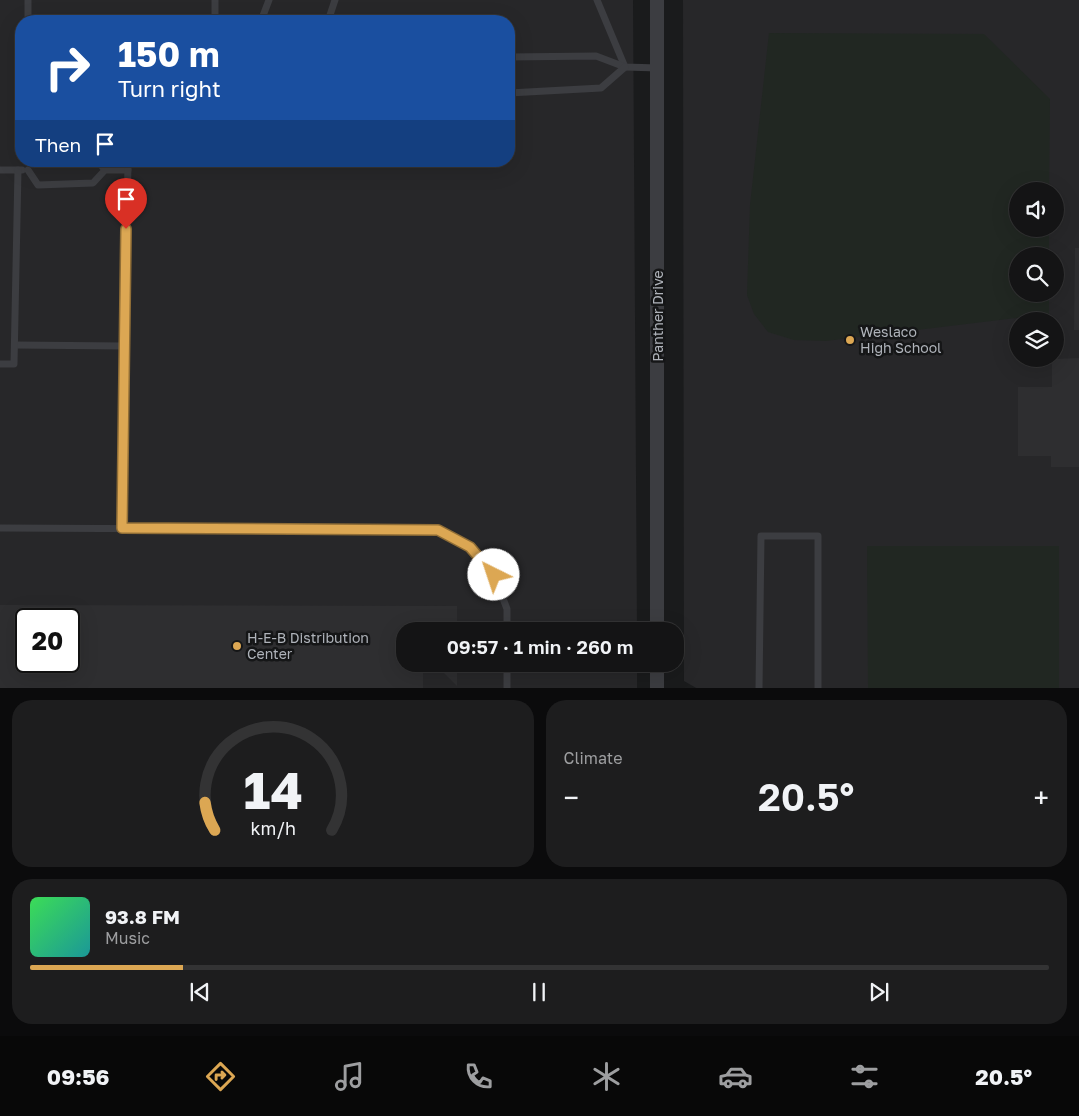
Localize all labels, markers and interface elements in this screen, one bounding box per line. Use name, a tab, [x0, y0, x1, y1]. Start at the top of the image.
text: 150 m	[118, 33, 220, 75]
icon: right	[35, 35, 100, 100]
text: Turn right	[118, 75, 221, 102]
icon: arrive	[91, 130, 119, 158]
text: Then	[35, 133, 81, 156]
pin	[105, 178, 147, 229]
map controls	[1009, 182, 1064, 367]
button: sound	[1009, 182, 1064, 237]
icon: arrive	[112, 185, 140, 213]
button: search	[1009, 247, 1064, 302]
street label: Panther Drive	[649, 270, 666, 362]
button: layers	[1009, 312, 1064, 367]
place label: Weslaco High School	[860, 323, 942, 356]
marker: Weslaco High School	[844, 334, 856, 346]
position arrow	[467, 548, 519, 600]
speed limit sign: 20	[15, 608, 80, 673]
place label: H-E-B Distribution Center	[247, 629, 369, 662]
text: 09:57 · 1 min · 260 m	[447, 635, 633, 658]
marker: H-E-B Distribution Center	[231, 640, 243, 652]
text: Climate	[564, 748, 623, 768]
text: 14	[243, 758, 302, 820]
text: 20.5°	[758, 774, 854, 819]
text: −	[564, 781, 579, 814]
text: +	[1034, 781, 1049, 814]
text: km/h	[250, 817, 295, 839]
text: 93.8 FM	[105, 905, 180, 928]
text: Music	[105, 928, 150, 948]
icon: previous	[186, 978, 214, 1006]
icon: pause	[525, 978, 553, 1006]
icon: next	[865, 978, 893, 1006]
icon: directions	[203, 1059, 238, 1094]
icon: music	[332, 1059, 367, 1094]
icon: phone	[461, 1059, 496, 1094]
icon: climate	[589, 1059, 624, 1094]
icon: car	[718, 1059, 753, 1094]
icon: filters	[847, 1059, 882, 1094]
text: 09:56	[47, 1063, 110, 1090]
text: 20.5°	[975, 1063, 1032, 1090]

